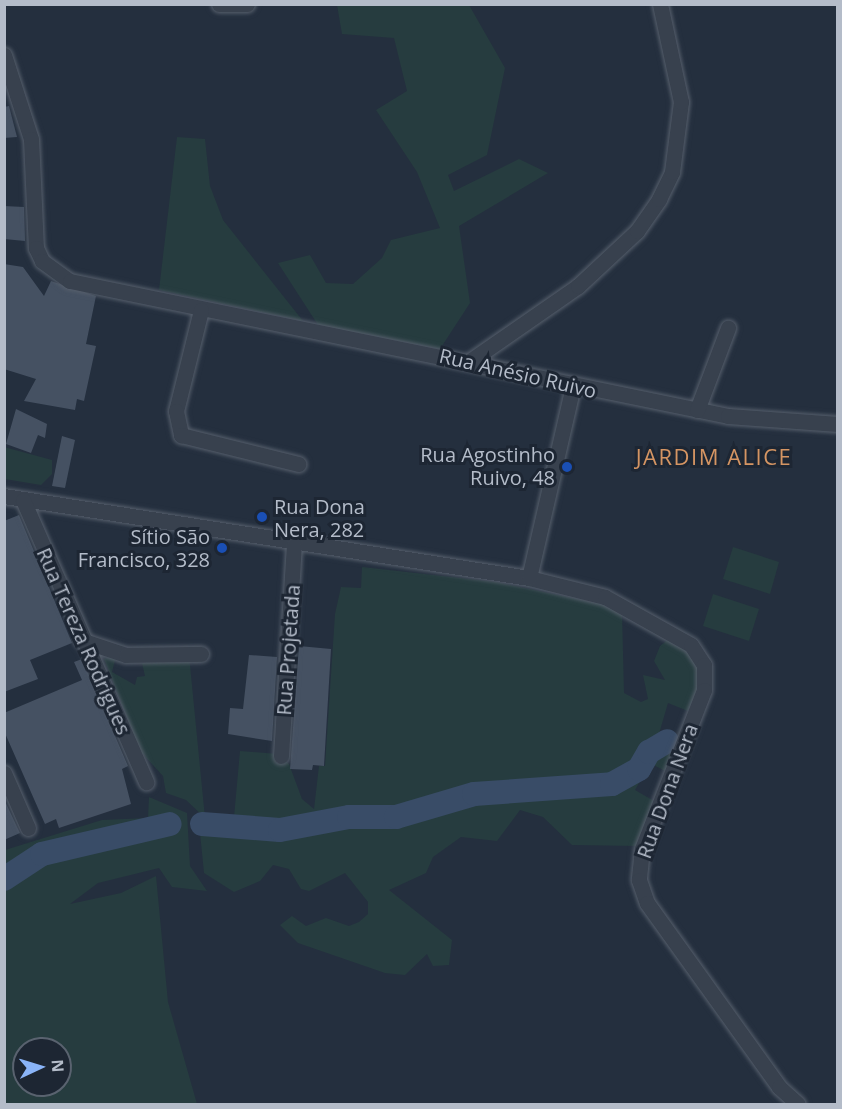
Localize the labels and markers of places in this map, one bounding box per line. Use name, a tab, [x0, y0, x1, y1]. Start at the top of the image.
place label: Rua Agostinho Ruivo, 48	[420, 443, 555, 490]
marker: Rua Agostinho Ruivo, 48	[560, 460, 574, 474]
place label: Rua Dona Nera, 282	[274, 494, 365, 541]
marker: Rua Dona Nera, 282	[255, 510, 269, 524]
place label: Sítio São Francisco, 328	[78, 524, 210, 571]
marker: Sítio São Francisco, 328	[215, 541, 229, 555]

